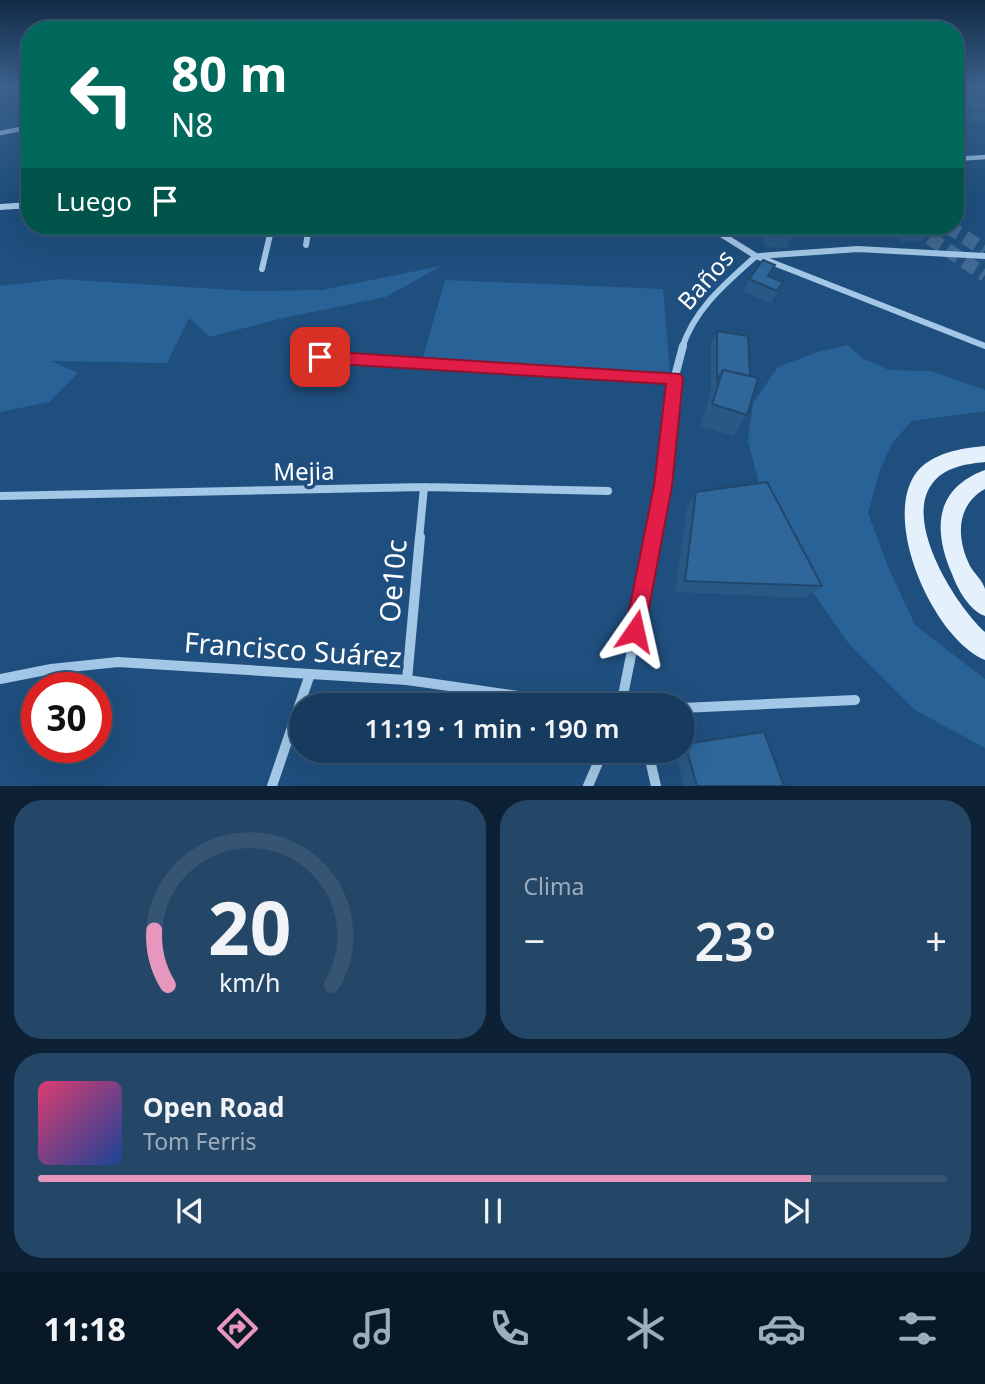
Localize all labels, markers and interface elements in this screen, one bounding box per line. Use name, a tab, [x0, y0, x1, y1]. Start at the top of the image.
text: 80 m	[171, 40, 288, 106]
icon: left	[56, 49, 147, 140]
text: N8	[171, 103, 214, 146]
icon: arrive	[146, 182, 184, 220]
text: Luego	[56, 183, 132, 219]
street label: Baños	[669, 242, 740, 316]
pin	[290, 327, 350, 387]
icon: arrive	[301, 338, 339, 376]
street label: Mejia	[273, 453, 335, 488]
street label: Oe10c	[369, 538, 415, 624]
position arrow	[598, 594, 672, 668]
street label: Francisco Suárez	[183, 622, 403, 676]
speed limit sign: 30	[21, 672, 112, 763]
text: 11:19 · 1 min · 190 m	[365, 710, 619, 746]
text: Clima	[524, 870, 584, 902]
text: 20	[208, 878, 291, 977]
text: 23°	[694, 905, 776, 976]
text: −	[524, 914, 545, 966]
text: +	[925, 914, 947, 966]
text: km/h	[219, 965, 281, 999]
text: Open Road	[143, 1089, 285, 1125]
text: Tom Ferris	[143, 1125, 256, 1157]
icon: previous	[171, 1192, 209, 1230]
icon: pause	[474, 1192, 512, 1230]
icon: next	[777, 1192, 815, 1230]
icon: directions	[213, 1304, 262, 1353]
icon: music	[349, 1304, 398, 1353]
icon: phone	[485, 1304, 534, 1353]
icon: climate	[621, 1304, 670, 1353]
icon: car	[757, 1304, 806, 1353]
icon: filters	[893, 1304, 942, 1353]
text: 11:18	[43, 1307, 126, 1350]

